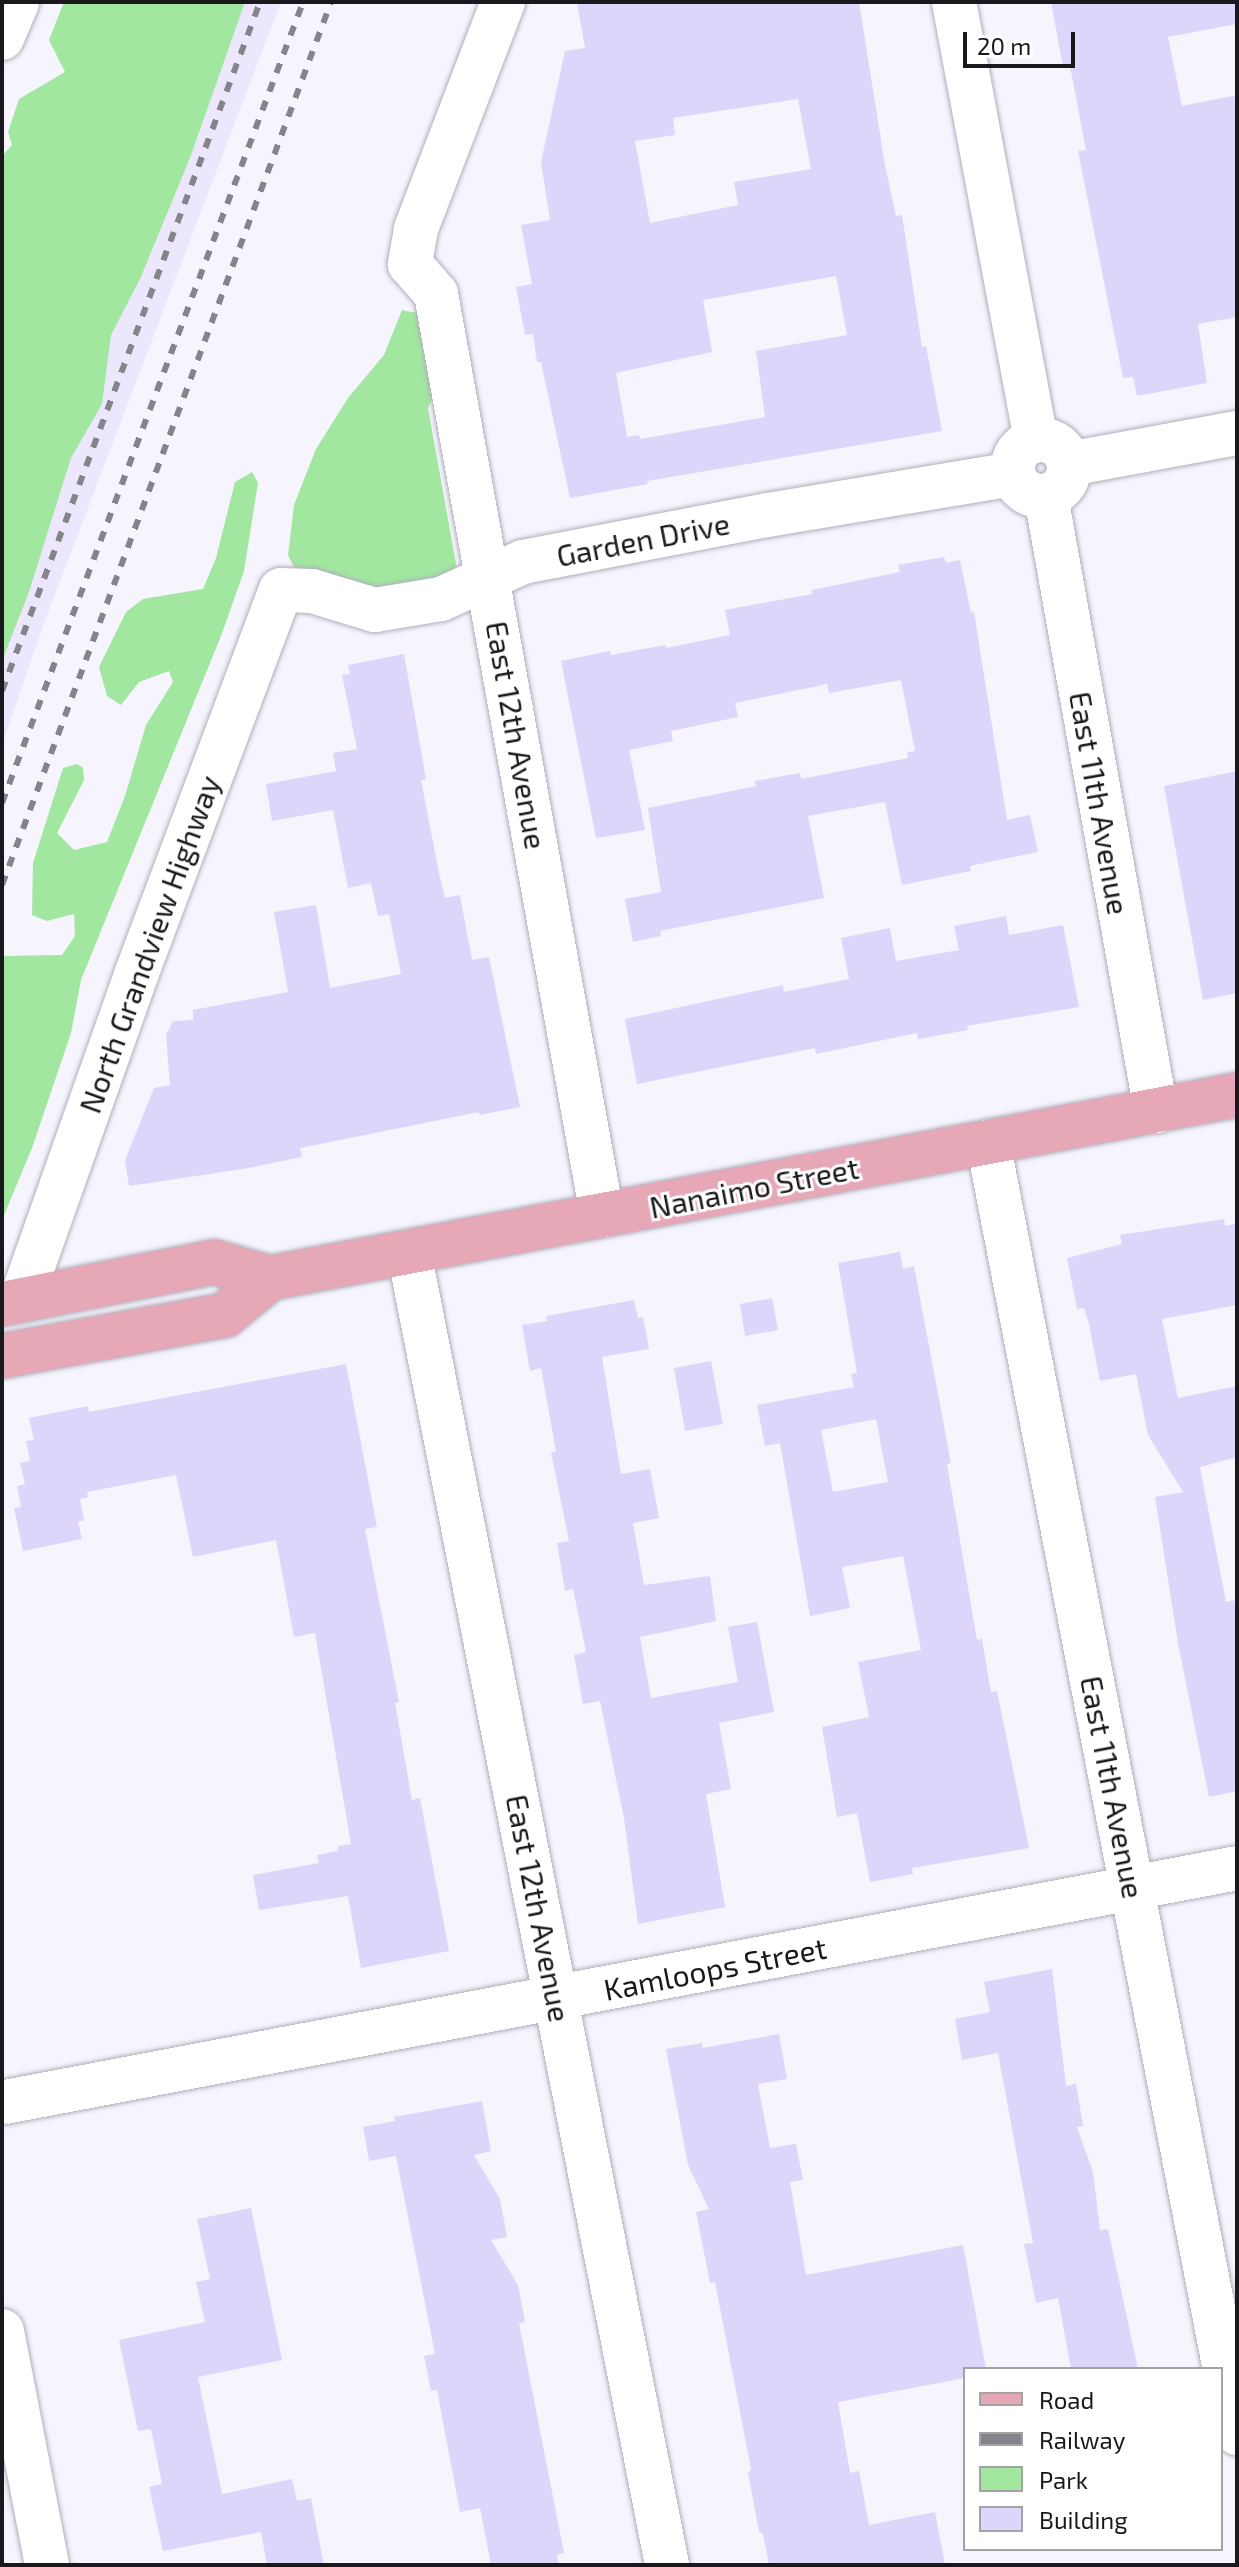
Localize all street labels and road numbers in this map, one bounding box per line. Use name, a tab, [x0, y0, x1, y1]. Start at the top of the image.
street label: Garden Drive	[553, 505, 733, 573]
street label: East 12th Avenue	[479, 618, 555, 852]
street label: East 11th Avenue	[1063, 688, 1137, 918]
street label: North Grandview Highway	[71, 770, 227, 1118]
street label: Nanaimo Street	[646, 1149, 862, 1225]
street label: East 11th Avenue	[1074, 1672, 1152, 1902]
street label: East 12th Avenue	[499, 1791, 579, 2025]
street label: Kamloops Street	[601, 1929, 829, 2007]

